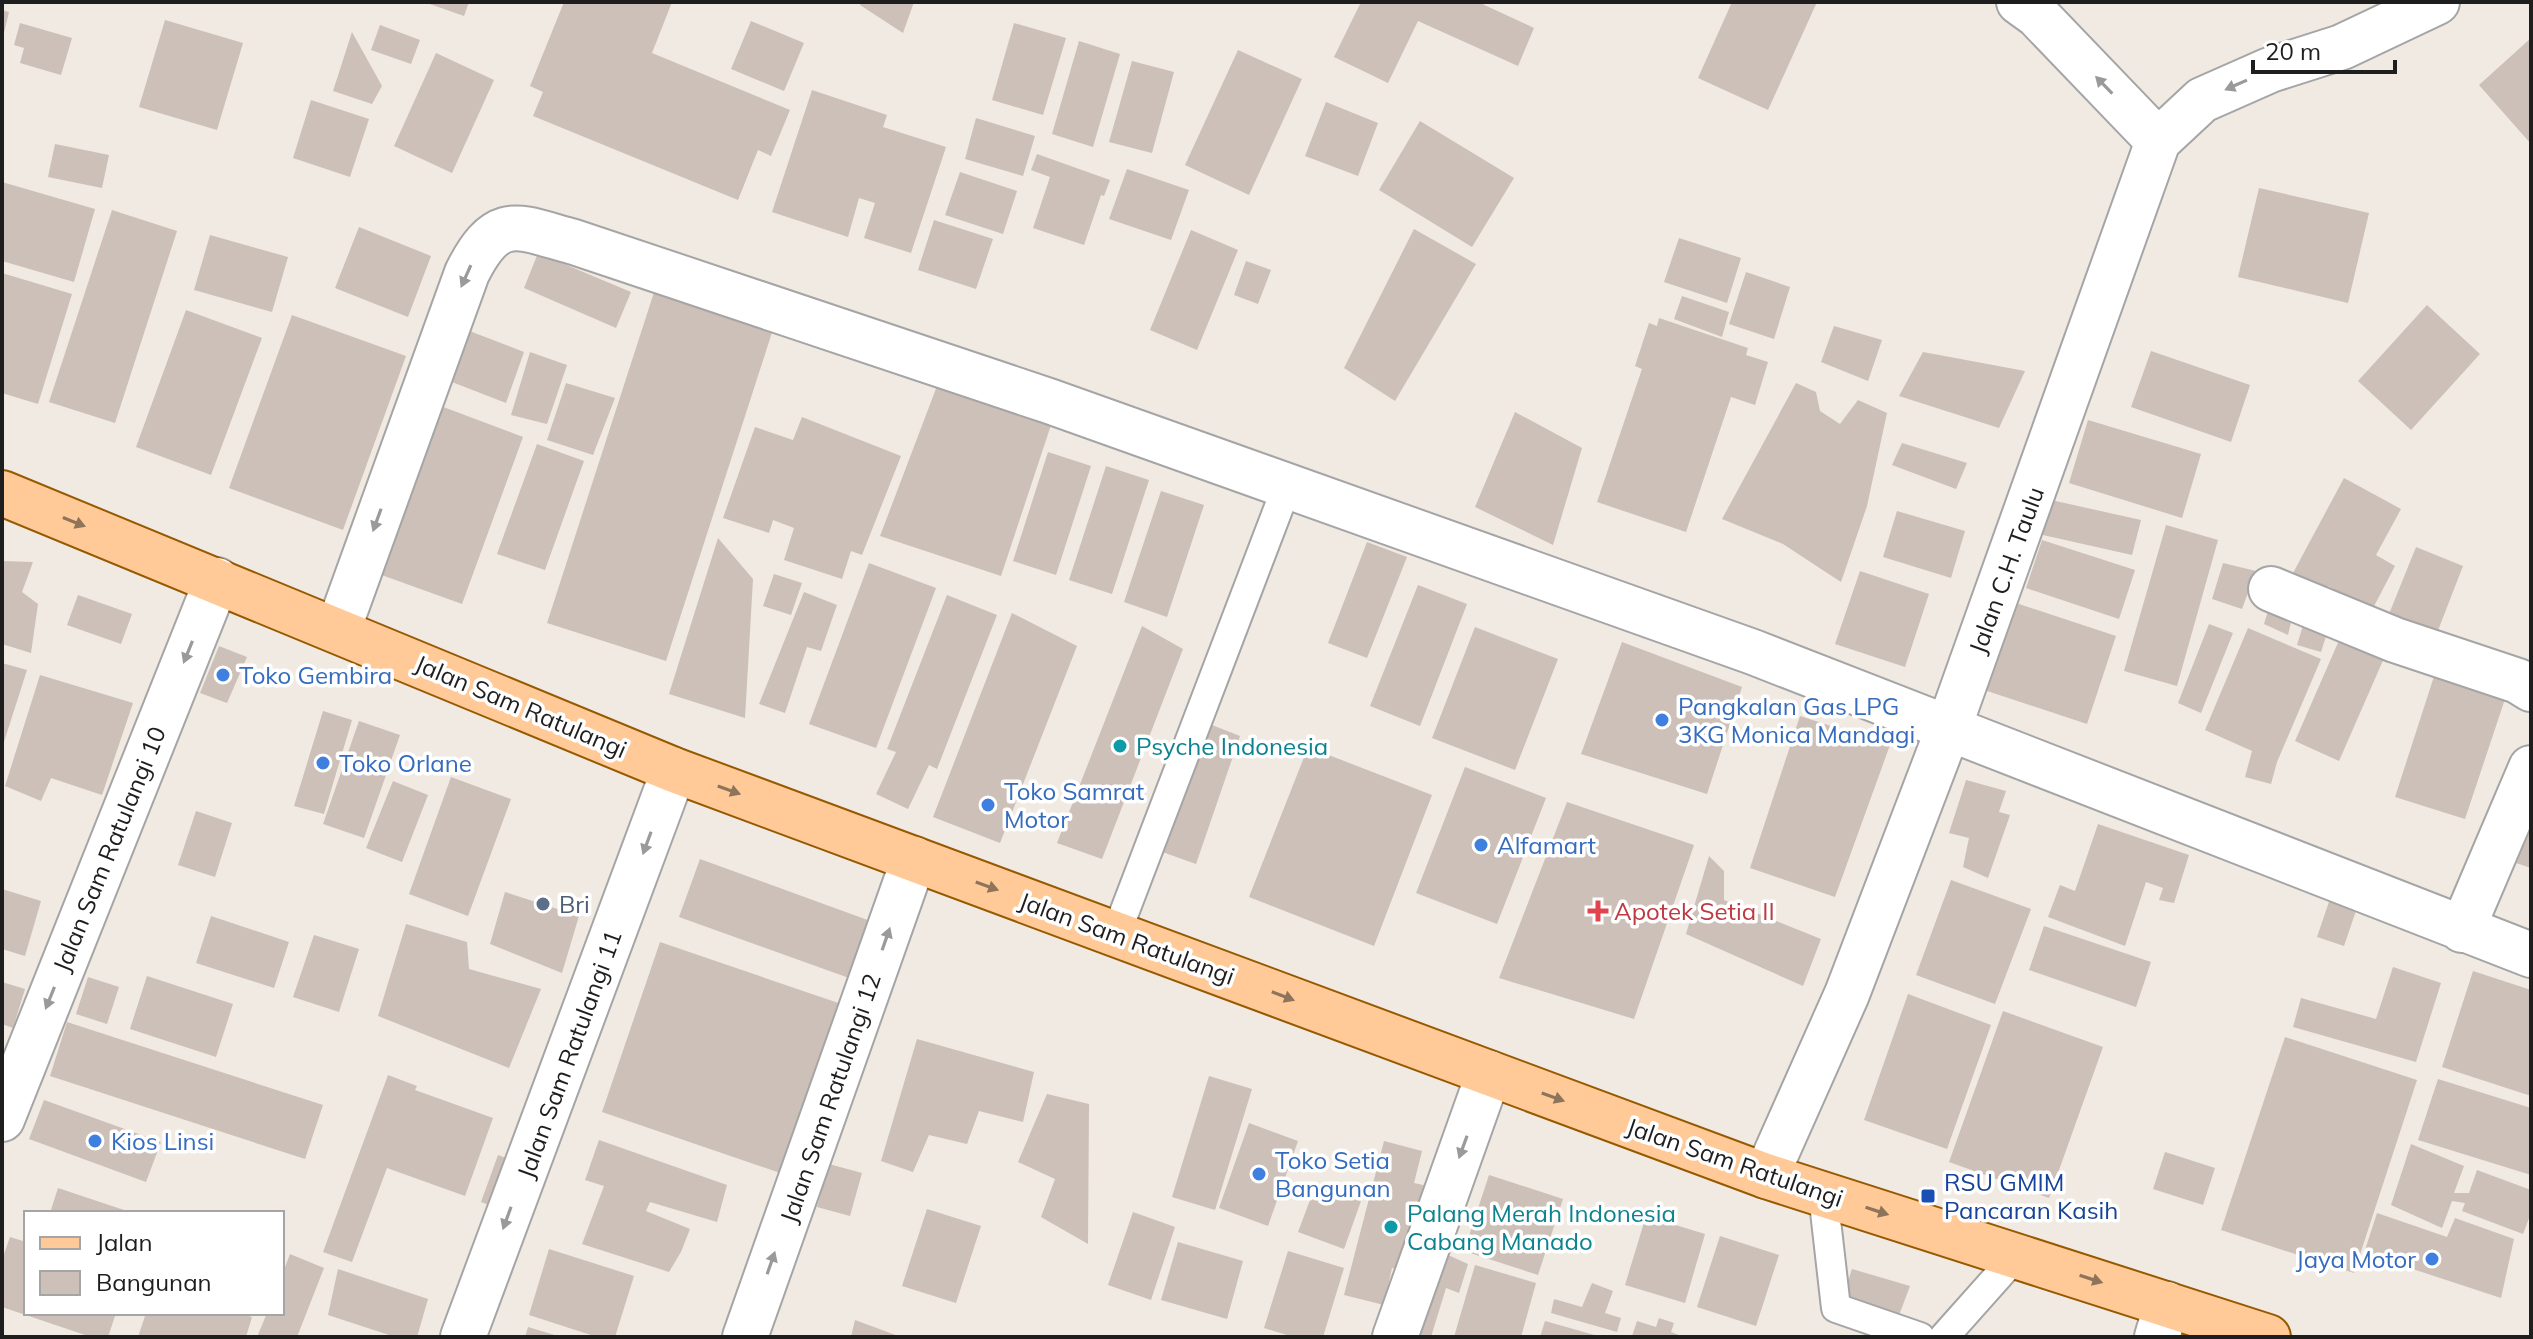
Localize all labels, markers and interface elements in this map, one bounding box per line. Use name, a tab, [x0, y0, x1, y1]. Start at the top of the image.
scale bar	[2253, 24, 2395, 74]
text: 20 m	[2265, 36, 2321, 66]
one-way arrow	[2096, 76, 2114, 95]
one-way arrow	[2224, 79, 2248, 92]
one-way arrow	[460, 264, 473, 288]
street label: Jalan C.H. Taulu	[1962, 482, 2050, 658]
one-way arrow	[371, 509, 383, 533]
one-way arrow	[62, 516, 86, 529]
one-way arrow	[181, 640, 194, 664]
street label: Jalan Sam Ratulangi	[411, 648, 631, 764]
place label: Toko Gembira	[239, 660, 392, 690]
marker: Toko Gembira	[214, 666, 232, 684]
place label: Pangkalan Gas LPG 3KG Monica Mandagi	[1678, 691, 1915, 749]
marker: Pangkalan Gas LPG 3KG Monica Mandagi	[1653, 711, 1671, 729]
street label: Jalan Sam Ratulangi 10	[46, 722, 172, 976]
place label: Psyche Indonesia	[1136, 731, 1328, 761]
marker: Psyche Indonesia	[1111, 737, 1129, 755]
place label: Toko Orlane	[339, 748, 472, 778]
marker: Toko Orlane	[314, 754, 332, 772]
place label: Toko Samrat Motor	[1004, 776, 1144, 834]
one-way arrow	[717, 785, 741, 797]
marker: Toko Samrat Motor	[979, 796, 997, 814]
place label: Alfamart	[1497, 830, 1596, 860]
one-way arrow	[640, 831, 653, 855]
marker: Alfamart	[1472, 836, 1490, 854]
one-way arrow	[975, 880, 999, 893]
street label: Jalan Sam Ratulangi	[1015, 885, 1239, 991]
place label: Bri	[559, 889, 590, 919]
marker: Bri	[534, 895, 552, 913]
place label: Apotek Setia II	[1614, 896, 1775, 926]
marker: Apotek Setia II	[1589, 902, 1607, 920]
street label: Jalan Sam Ratulangi 11	[510, 926, 628, 1182]
one-way arrow	[880, 927, 892, 951]
street label: Jalan Sam Ratulangi 12	[773, 969, 887, 1227]
one-way arrow	[43, 986, 56, 1010]
one-way arrow	[1271, 990, 1295, 1003]
one-way arrow	[1541, 1091, 1565, 1104]
street label: Jalan Sam Ratulangi	[1623, 1111, 1847, 1213]
place label: Kios Linsi	[111, 1126, 214, 1156]
marker: Kios Linsi	[86, 1132, 104, 1150]
one-way arrow	[1457, 1135, 1469, 1159]
place label: Toko Setia Bangunan	[1275, 1145, 1391, 1203]
marker: Toko Setia Bangunan	[1250, 1165, 1268, 1183]
place label: RSU GMIM Pancaran Kasih	[1944, 1167, 2118, 1225]
marker: RSU GMIM Pancaran Kasih	[1919, 1187, 1937, 1205]
place label: Palang Merah Indonesia Cabang Manado	[1407, 1198, 1676, 1256]
one-way arrow	[500, 1206, 513, 1230]
one-way arrow	[1866, 1206, 1890, 1218]
legend	[24, 1211, 284, 1315]
marker: Palang Merah Indonesia Cabang Manado	[1382, 1218, 1400, 1236]
text: Jalan	[96, 1227, 152, 1257]
place label: Jaya Motor	[2296, 1244, 2416, 1274]
marker: Jaya Motor	[2423, 1250, 2441, 1268]
one-way arrow	[766, 1251, 778, 1275]
text: Bangunan	[96, 1267, 212, 1297]
one-way arrow	[2079, 1273, 2103, 1286]

